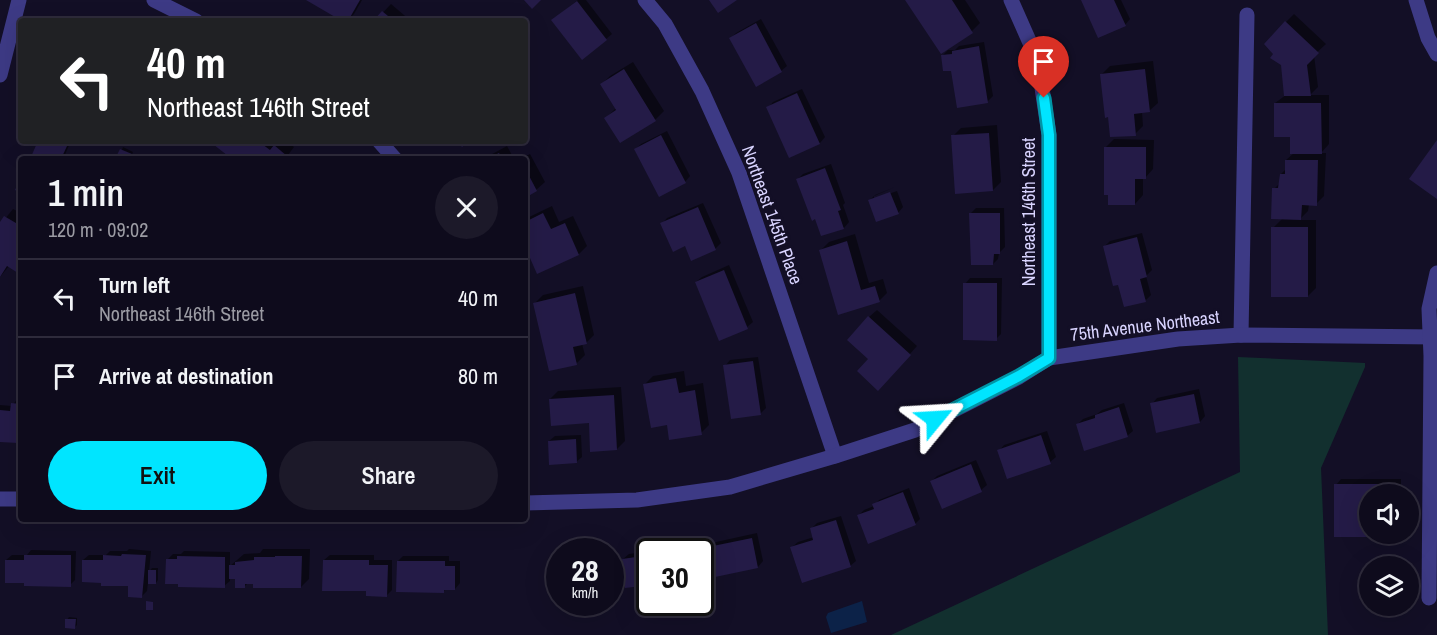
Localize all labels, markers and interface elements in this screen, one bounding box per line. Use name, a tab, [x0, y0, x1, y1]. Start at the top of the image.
text: 40 m	[147, 35, 226, 91]
pin	[1018, 36, 1069, 98]
icon: left	[48, 42, 126, 120]
icon: arrive	[1027, 45, 1060, 78]
text: Northeast 146th Street	[147, 89, 370, 125]
street label: Northeast 146th Street	[1016, 138, 1041, 286]
street label: Northeast 145th Place	[736, 142, 809, 288]
text: 1 min	[48, 169, 124, 217]
button: close	[435, 176, 498, 239]
text: 120 m · 09:02	[48, 216, 148, 243]
text: Turn left	[99, 270, 170, 300]
icon: left	[48, 282, 81, 315]
text: 40 m	[458, 283, 498, 313]
text: Northeast 146th Street	[99, 300, 264, 327]
street label: 75th Avenue Northeast	[1069, 304, 1221, 347]
icon: arrive	[48, 360, 81, 393]
text: Arrive at destination	[99, 361, 273, 391]
text: 80 m	[458, 361, 498, 391]
position arrow	[903, 387, 967, 451]
button: Exit	[48, 441, 267, 510]
button: Share	[279, 441, 498, 510]
map controls	[1359, 484, 1419, 616]
button: sound	[1359, 484, 1419, 544]
speed limit sign: 30	[636, 538, 714, 616]
text: 28	[571, 550, 599, 590]
button: layers	[1359, 556, 1419, 616]
text: km/h	[572, 582, 598, 603]

